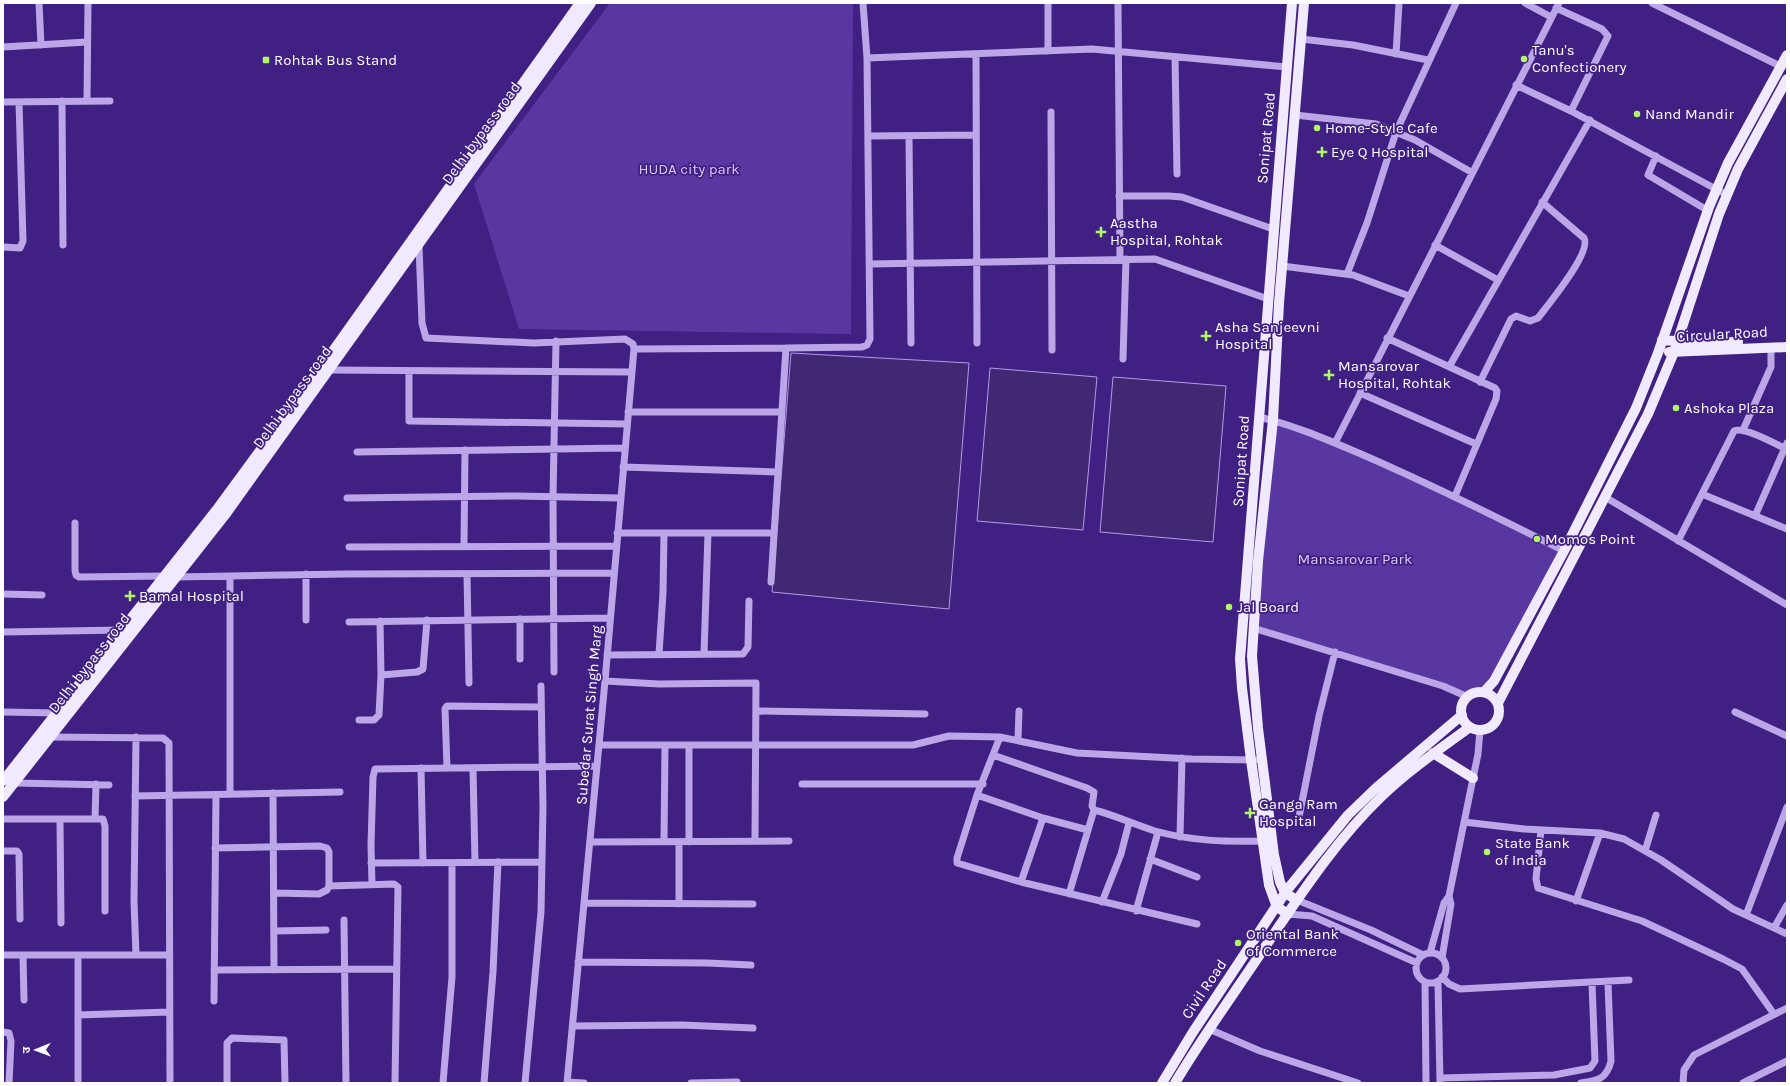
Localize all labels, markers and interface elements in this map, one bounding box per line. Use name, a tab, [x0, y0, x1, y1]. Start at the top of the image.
place label: Tanu's Confectionery	[1532, 41, 1627, 76]
place label: Rohtak Bus Stand	[274, 51, 397, 69]
marker: Tanu's Confectionery	[1519, 54, 1529, 64]
marker: Rohtak Bus Stand	[261, 55, 271, 65]
street label: Delhi bypass road	[438, 78, 524, 188]
street label: Sonipat Road	[1253, 92, 1279, 184]
place label: Nand Mandir	[1645, 105, 1734, 123]
marker: Nand Mandir	[1632, 109, 1642, 119]
place label: Home-Style Cafe	[1325, 119, 1438, 137]
marker: Home-Style Cafe	[1312, 123, 1322, 133]
place label: Eye Q Hospital	[1331, 143, 1428, 161]
marker: Eye Q Hospital	[1316, 146, 1328, 158]
park label: HUDA city park	[638, 160, 740, 178]
place label: Aastha Hospital, Rohtak	[1110, 214, 1223, 249]
marker: Aastha Hospital, Rohtak	[1095, 226, 1107, 238]
place label: Asha Sanjeevni Hospital	[1215, 318, 1320, 353]
street label: Circular Road	[1676, 323, 1768, 345]
marker: Asha Sanjeevni Hospital	[1200, 330, 1212, 342]
street label: Delhi bypass road	[249, 342, 335, 452]
place label: Mansarovar Hospital, Rohtak	[1338, 357, 1451, 392]
marker: Mansarovar Hospital, Rohtak	[1323, 369, 1335, 381]
place label: Ashoka Plaza	[1684, 399, 1774, 417]
marker: Ashoka Plaza	[1671, 403, 1681, 413]
street label: Sonipat Road	[1229, 415, 1253, 507]
place label: Momos Point	[1545, 530, 1636, 548]
marker: Momos Point	[1532, 534, 1542, 544]
park label: Mansarovar Park	[1298, 550, 1413, 568]
place label: Bamal Hospital	[139, 587, 244, 605]
marker: Bamal Hospital	[124, 590, 136, 602]
place label: Jal Board	[1237, 598, 1299, 616]
marker: Jal Board	[1224, 602, 1234, 612]
street label: Delhi bypass road	[44, 609, 134, 717]
street label: Subedar Surat Singh Marg	[572, 624, 606, 806]
place label: Ganga Ram Hospital	[1259, 795, 1338, 830]
marker: Ganga Ram Hospital	[1244, 807, 1256, 819]
place label: State Bank of India	[1495, 834, 1570, 869]
marker: State Bank of India	[1482, 847, 1492, 857]
place label: Oriental Bank of Commerce	[1246, 925, 1339, 960]
marker: Oriental Bank of Commerce	[1233, 938, 1243, 948]
street label: Civil Road	[1178, 956, 1230, 1022]
north arrow	[16, 1030, 56, 1070]
text: उ	[20, 1046, 33, 1053]

